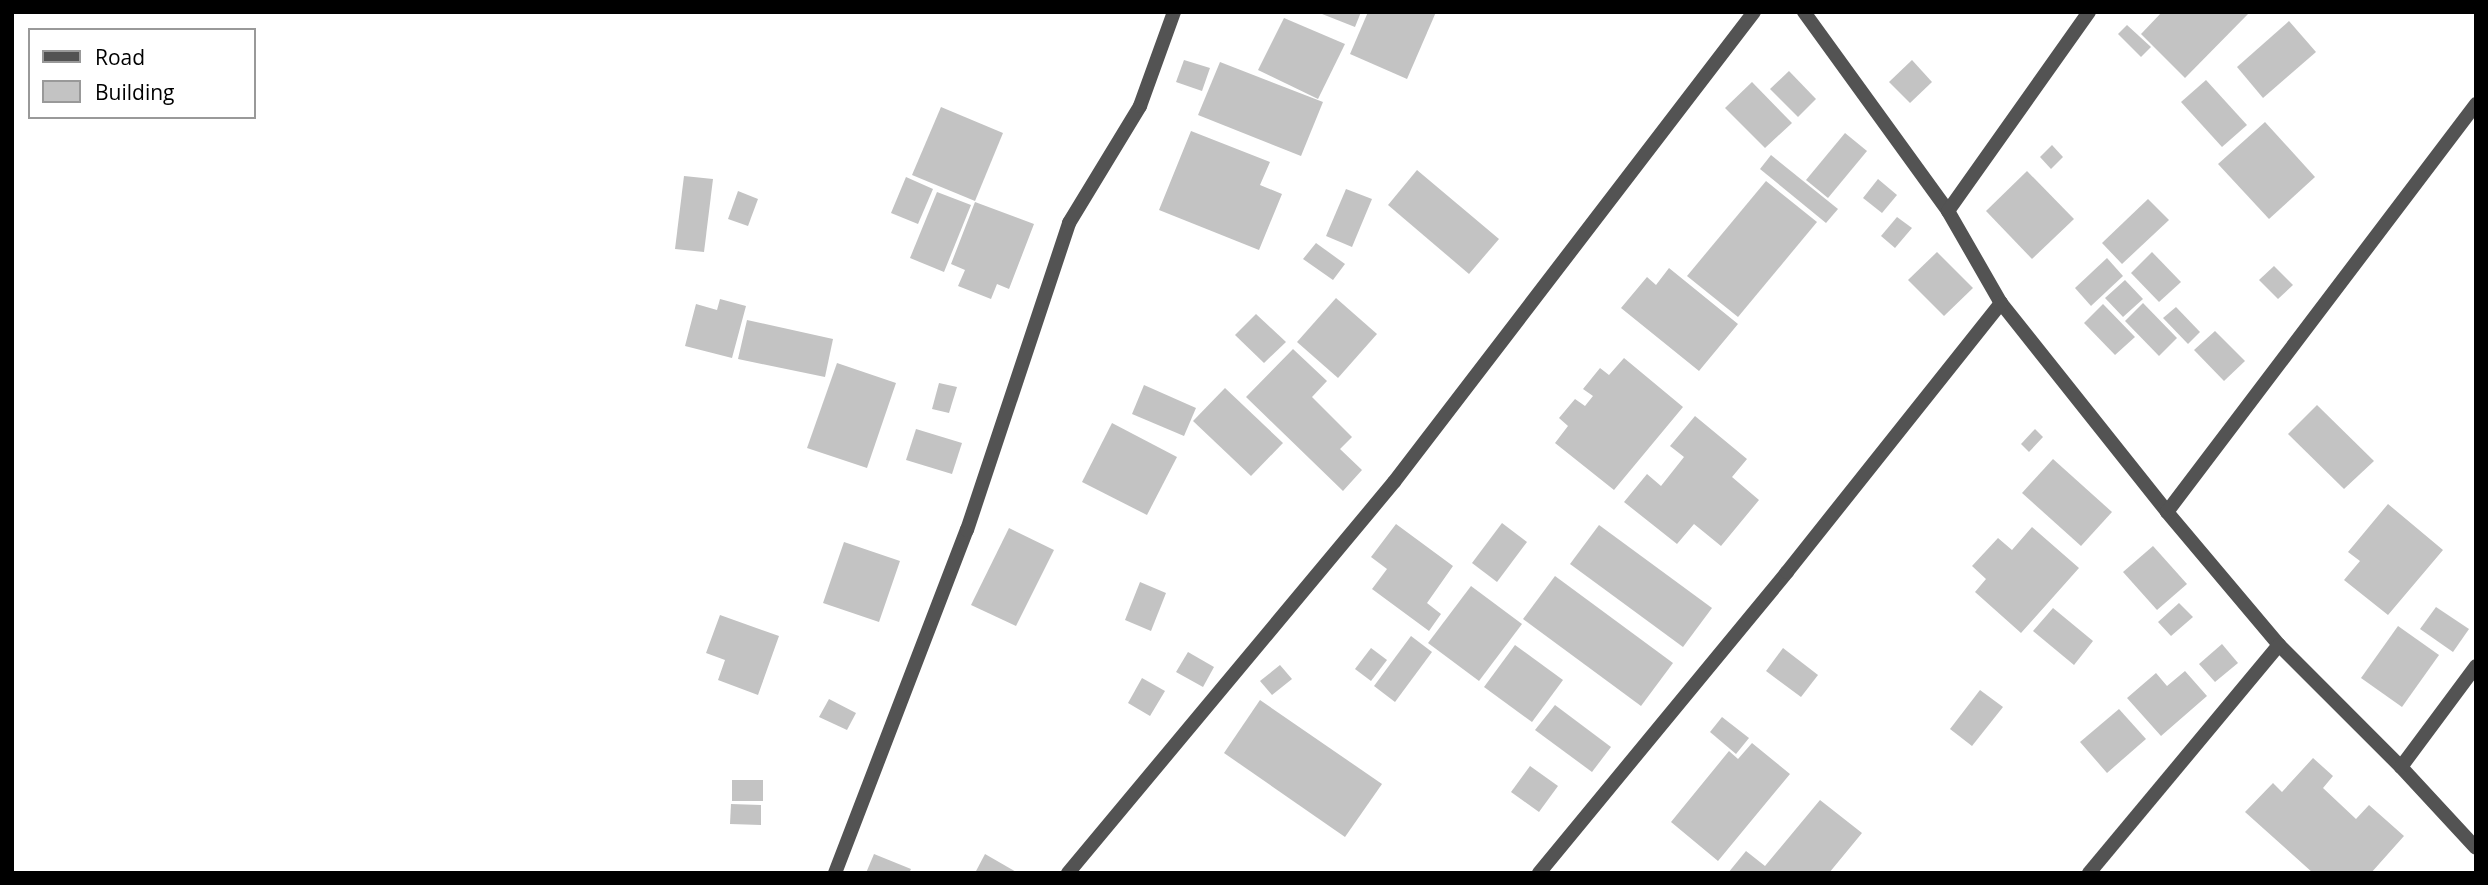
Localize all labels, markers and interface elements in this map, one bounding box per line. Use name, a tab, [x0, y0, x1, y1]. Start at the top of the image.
legend	[28, 28, 256, 119]
text: Road	[95, 43, 145, 71]
text: Building	[95, 78, 174, 106]

